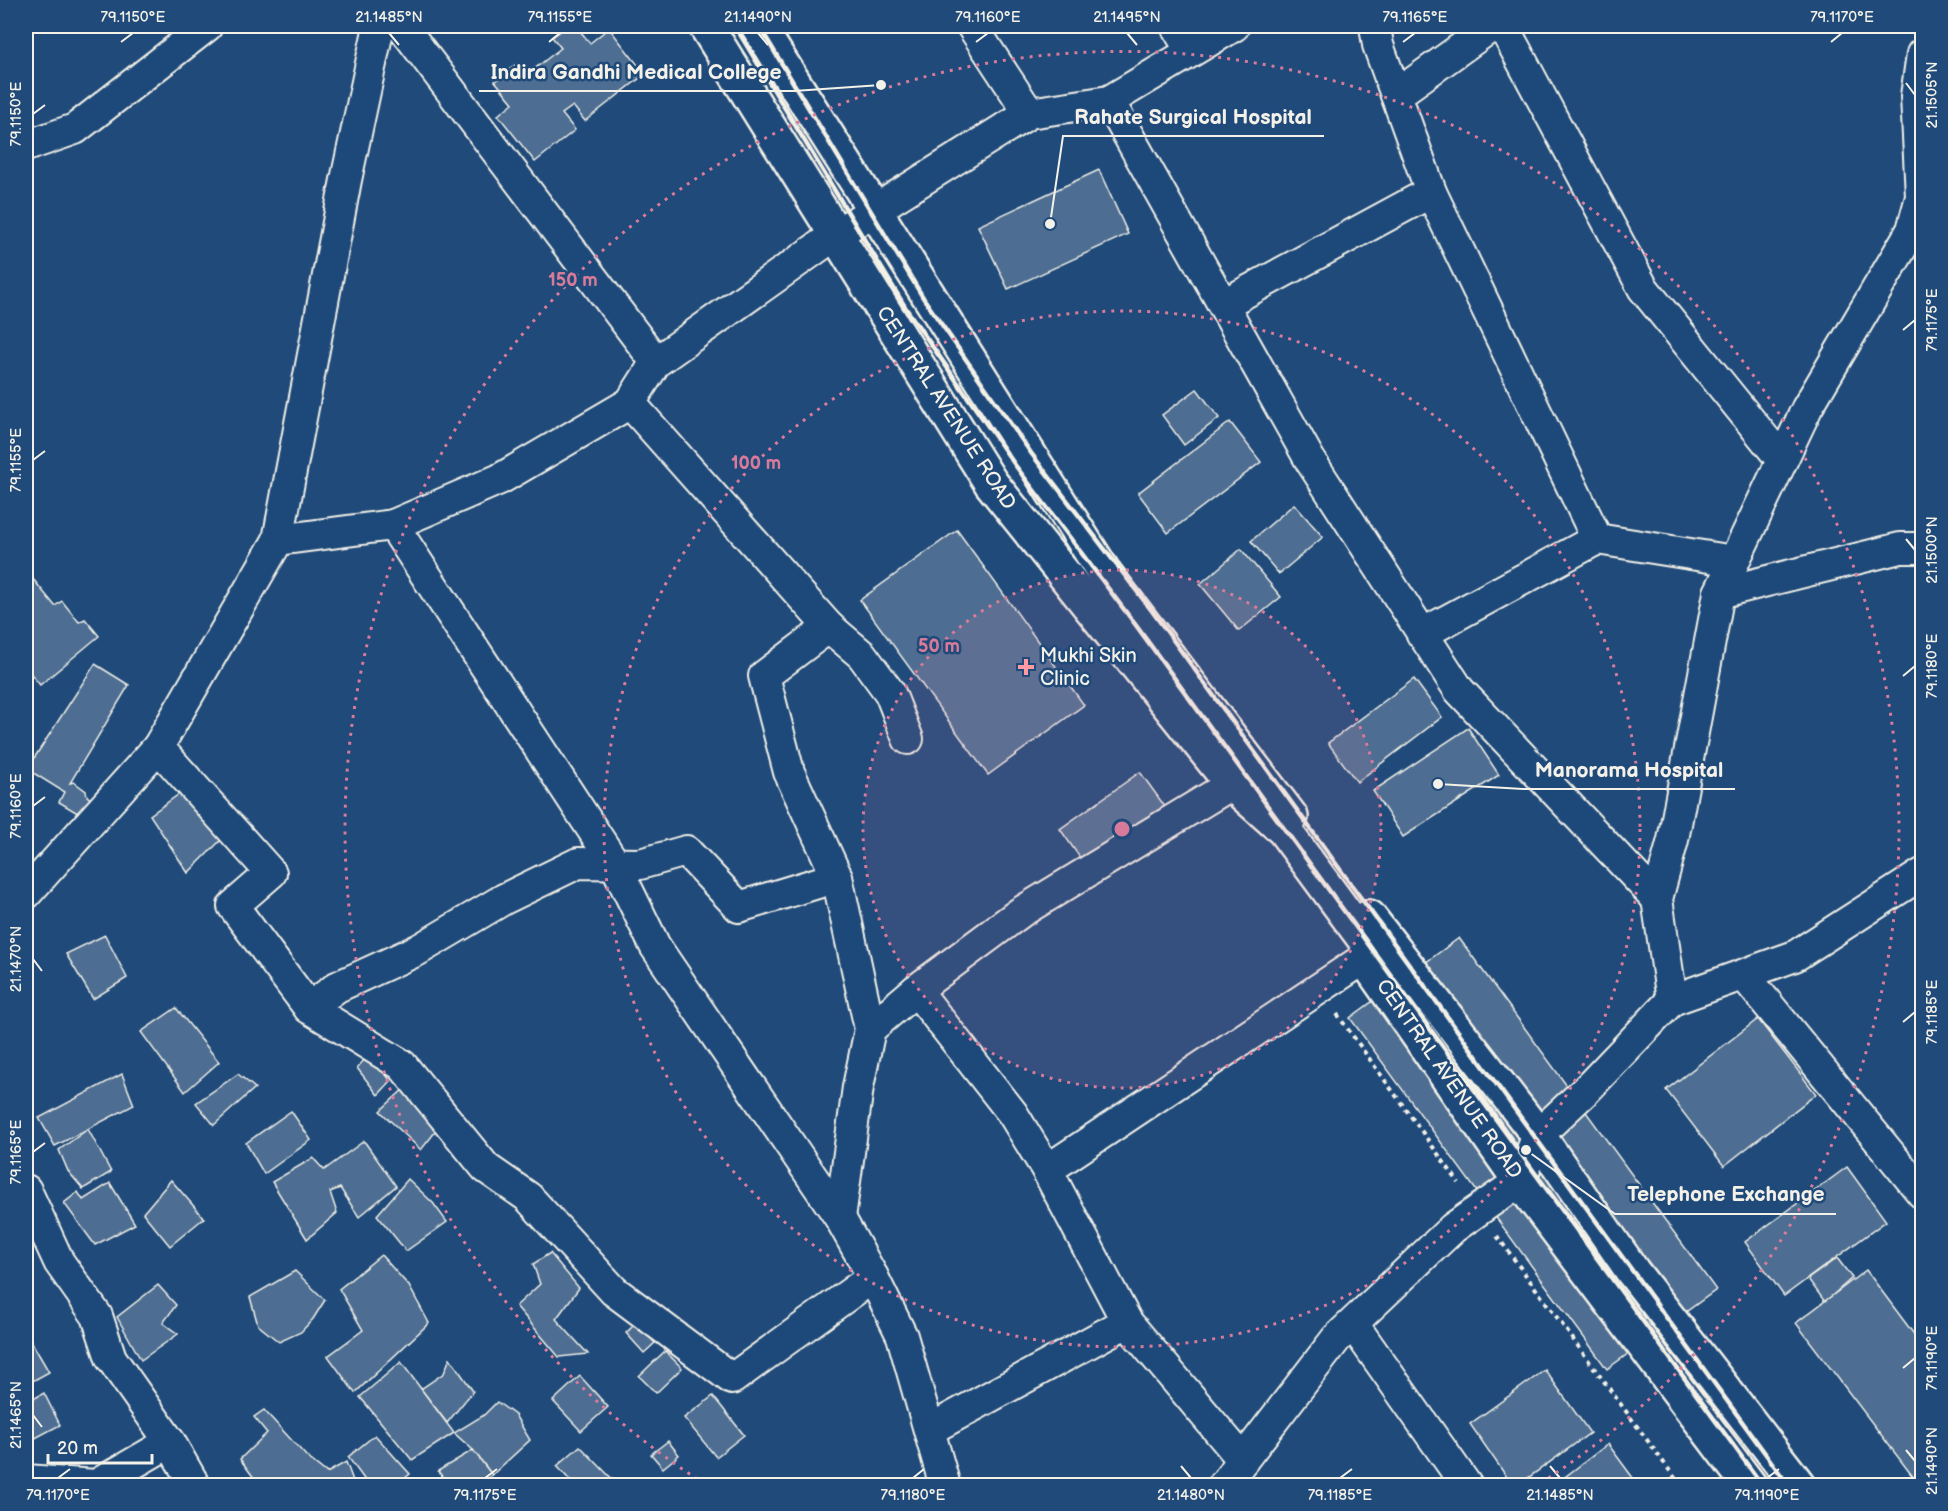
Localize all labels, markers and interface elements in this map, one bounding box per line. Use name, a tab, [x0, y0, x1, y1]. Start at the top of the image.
text: 79.1150°E	[101, 8, 166, 27]
text: 21.1485°N	[355, 8, 423, 27]
text: 79.1155°E	[528, 8, 592, 27]
text: 21.1490°N	[724, 8, 792, 27]
text: 79.1160°E	[955, 8, 1021, 27]
text: 21.1495°N	[1093, 8, 1161, 27]
text: 79.1165°E	[1383, 8, 1448, 27]
text: 79.1170°E	[1810, 8, 1874, 27]
callout: Indira Gandhi Medical College	[479, 52, 794, 91]
text: Indira Gandhi Medical College	[490, 60, 782, 85]
text: 21.1505°N	[1923, 61, 1942, 129]
text: 79.1150°E	[7, 81, 26, 146]
callout: Rahate Surgical Hospital	[1063, 97, 1324, 136]
text: Rahate Surgical Hospital	[1074, 105, 1312, 130]
text: 150 m	[548, 270, 598, 291]
text: 79.1175°E	[1923, 288, 1942, 352]
street label: CENTRAL AVENUE ROAD	[871, 302, 1021, 514]
text: 79.1155°E	[7, 428, 26, 492]
text: 100 m	[731, 453, 781, 474]
text: 21.1500°N	[1923, 516, 1942, 584]
text: 79.1180°E	[1923, 633, 1942, 698]
text: 50 m	[918, 636, 960, 657]
place label: Mukhi Skin Clinic	[1040, 644, 1137, 691]
marker: Mukhi Skin Clinic	[1017, 658, 1035, 676]
callout: Manorama Hospital	[1523, 750, 1735, 789]
text: Manorama Hospital	[1535, 758, 1723, 783]
text: 79.1160°E	[7, 773, 26, 839]
centre of rings	[1112, 819, 1132, 839]
text: 21.1470°N	[7, 926, 26, 992]
street label: CENTRAL AVENUE ROAD	[1371, 975, 1527, 1183]
text: 79.1185°E	[1923, 980, 1942, 1044]
text: 79.1165°E	[7, 1119, 26, 1184]
callout: Telephone Exchange	[1615, 1175, 1836, 1214]
text: Telephone Exchange	[1627, 1182, 1825, 1207]
text: 79.1190°E	[1923, 1325, 1942, 1390]
text: 21.1465°N	[7, 1381, 26, 1449]
scale bar	[48, 1427, 152, 1465]
text: 21.1490°N	[1923, 1427, 1942, 1495]
text: 20 m	[57, 1438, 98, 1459]
text: 79.1170°E	[26, 1486, 90, 1505]
text: 79.1175°E	[453, 1486, 517, 1505]
text: 79.1180°E	[881, 1486, 946, 1505]
text: 21.1480°N	[1157, 1486, 1225, 1505]
text: 79.1185°E	[1308, 1486, 1372, 1505]
text: 21.1485°N	[1526, 1486, 1594, 1505]
text: 79.1190°E	[1735, 1486, 1800, 1505]

